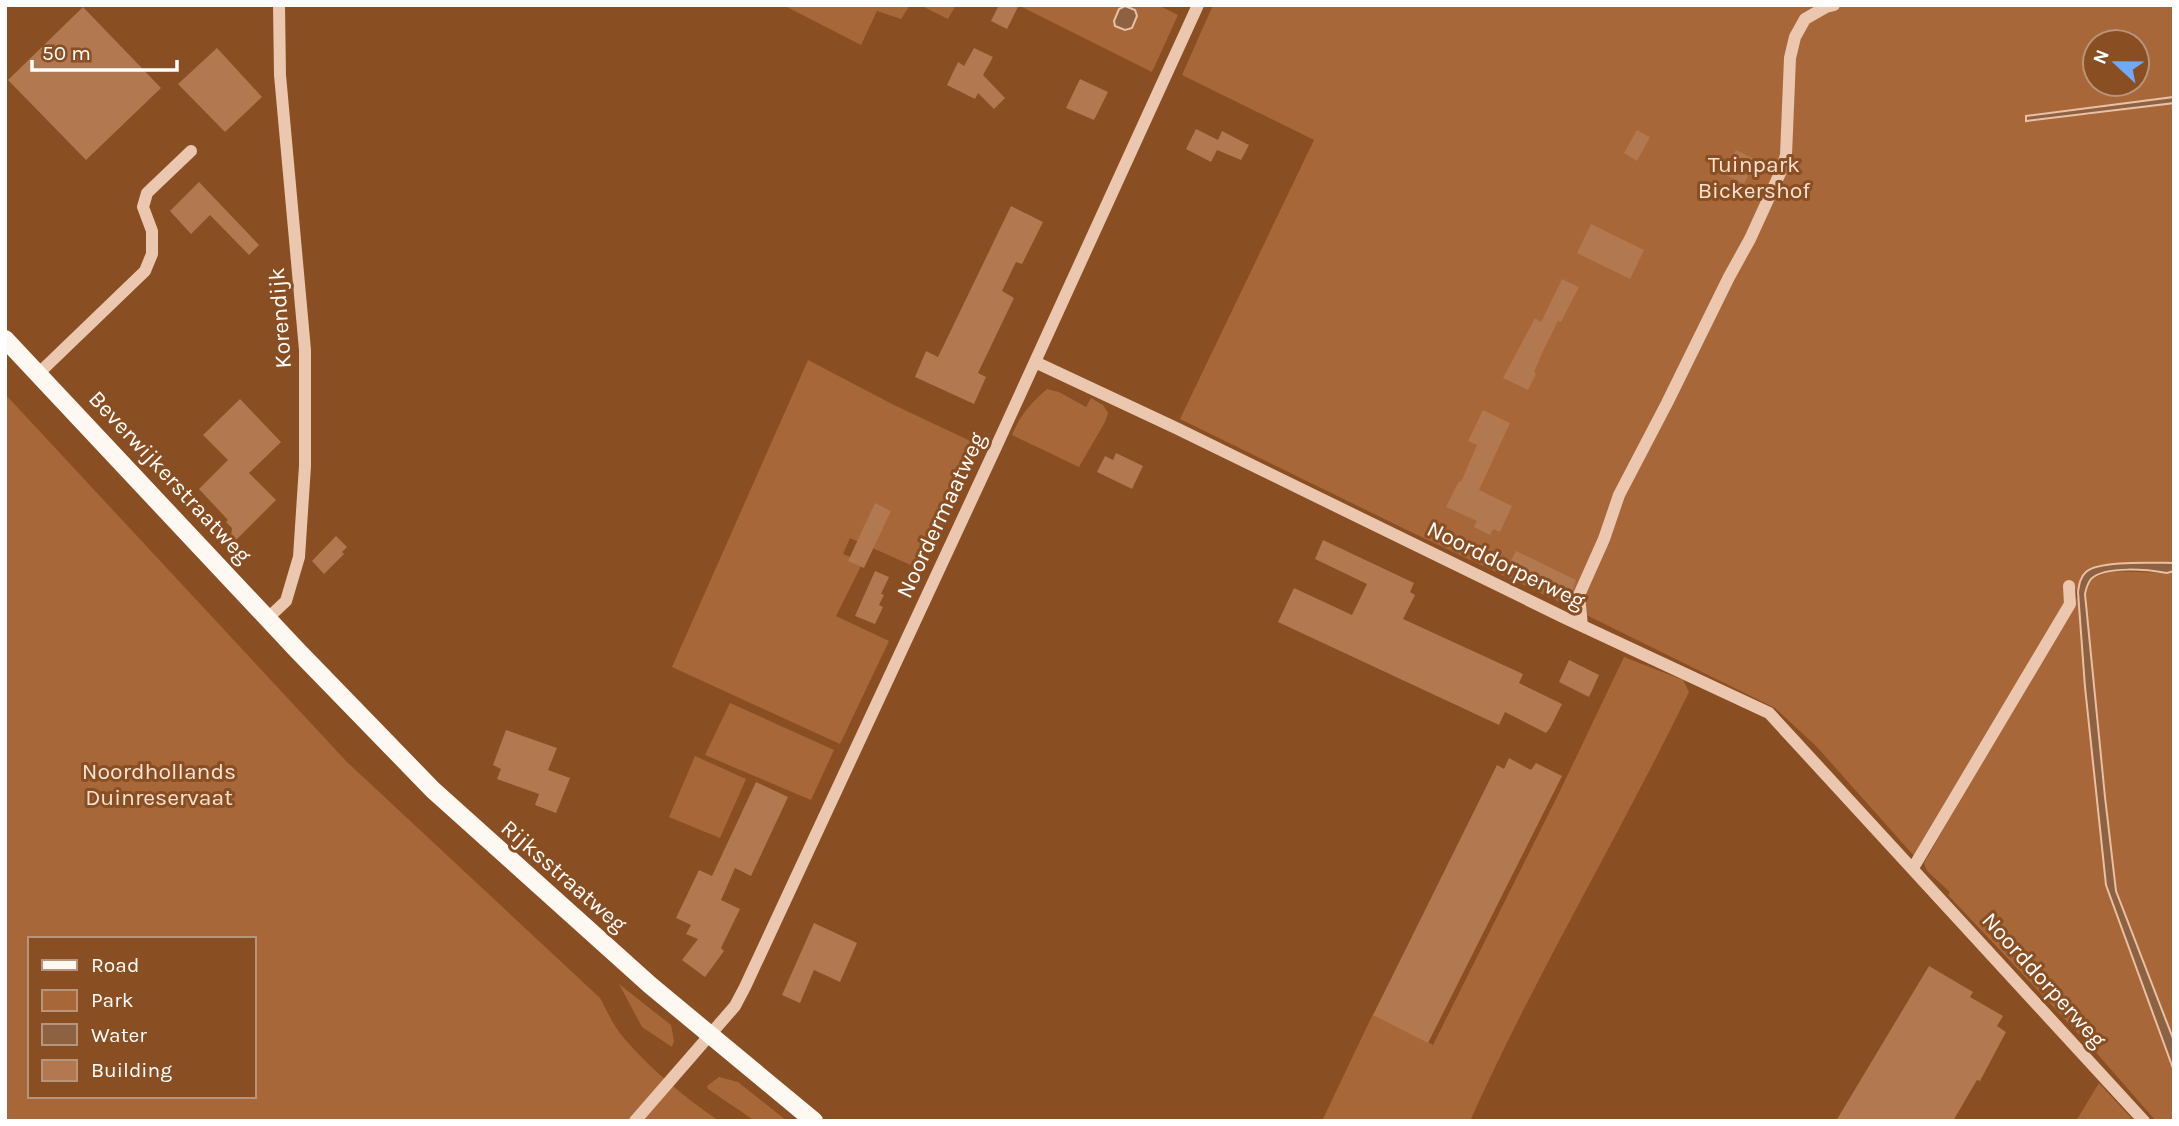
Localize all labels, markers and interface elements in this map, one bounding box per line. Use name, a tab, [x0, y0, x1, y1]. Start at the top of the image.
scale bar	[32, 28, 177, 72]
north arrow	[2081, 28, 2151, 98]
text: 50 m	[42, 41, 91, 65]
text: N	[2088, 47, 2114, 67]
park label: Tuinpark Bickershof	[1698, 151, 1810, 204]
street label: Korendijk	[263, 267, 297, 369]
street label: Beverwijkerstraatweg	[83, 385, 257, 569]
street label: Noordermaatweg	[891, 428, 991, 602]
street label: Noorddorperweg	[1423, 515, 1589, 615]
park label: Noordhollands Duinreservaat	[82, 758, 236, 811]
street label: Rijksstraatweg	[496, 814, 632, 938]
street label: Noorddorperweg	[1976, 907, 2112, 1053]
legend	[28, 937, 256, 1098]
text: Road	[91, 953, 139, 977]
text: Park	[91, 988, 134, 1012]
text: Water	[91, 1023, 147, 1047]
text: Building	[91, 1058, 172, 1082]

